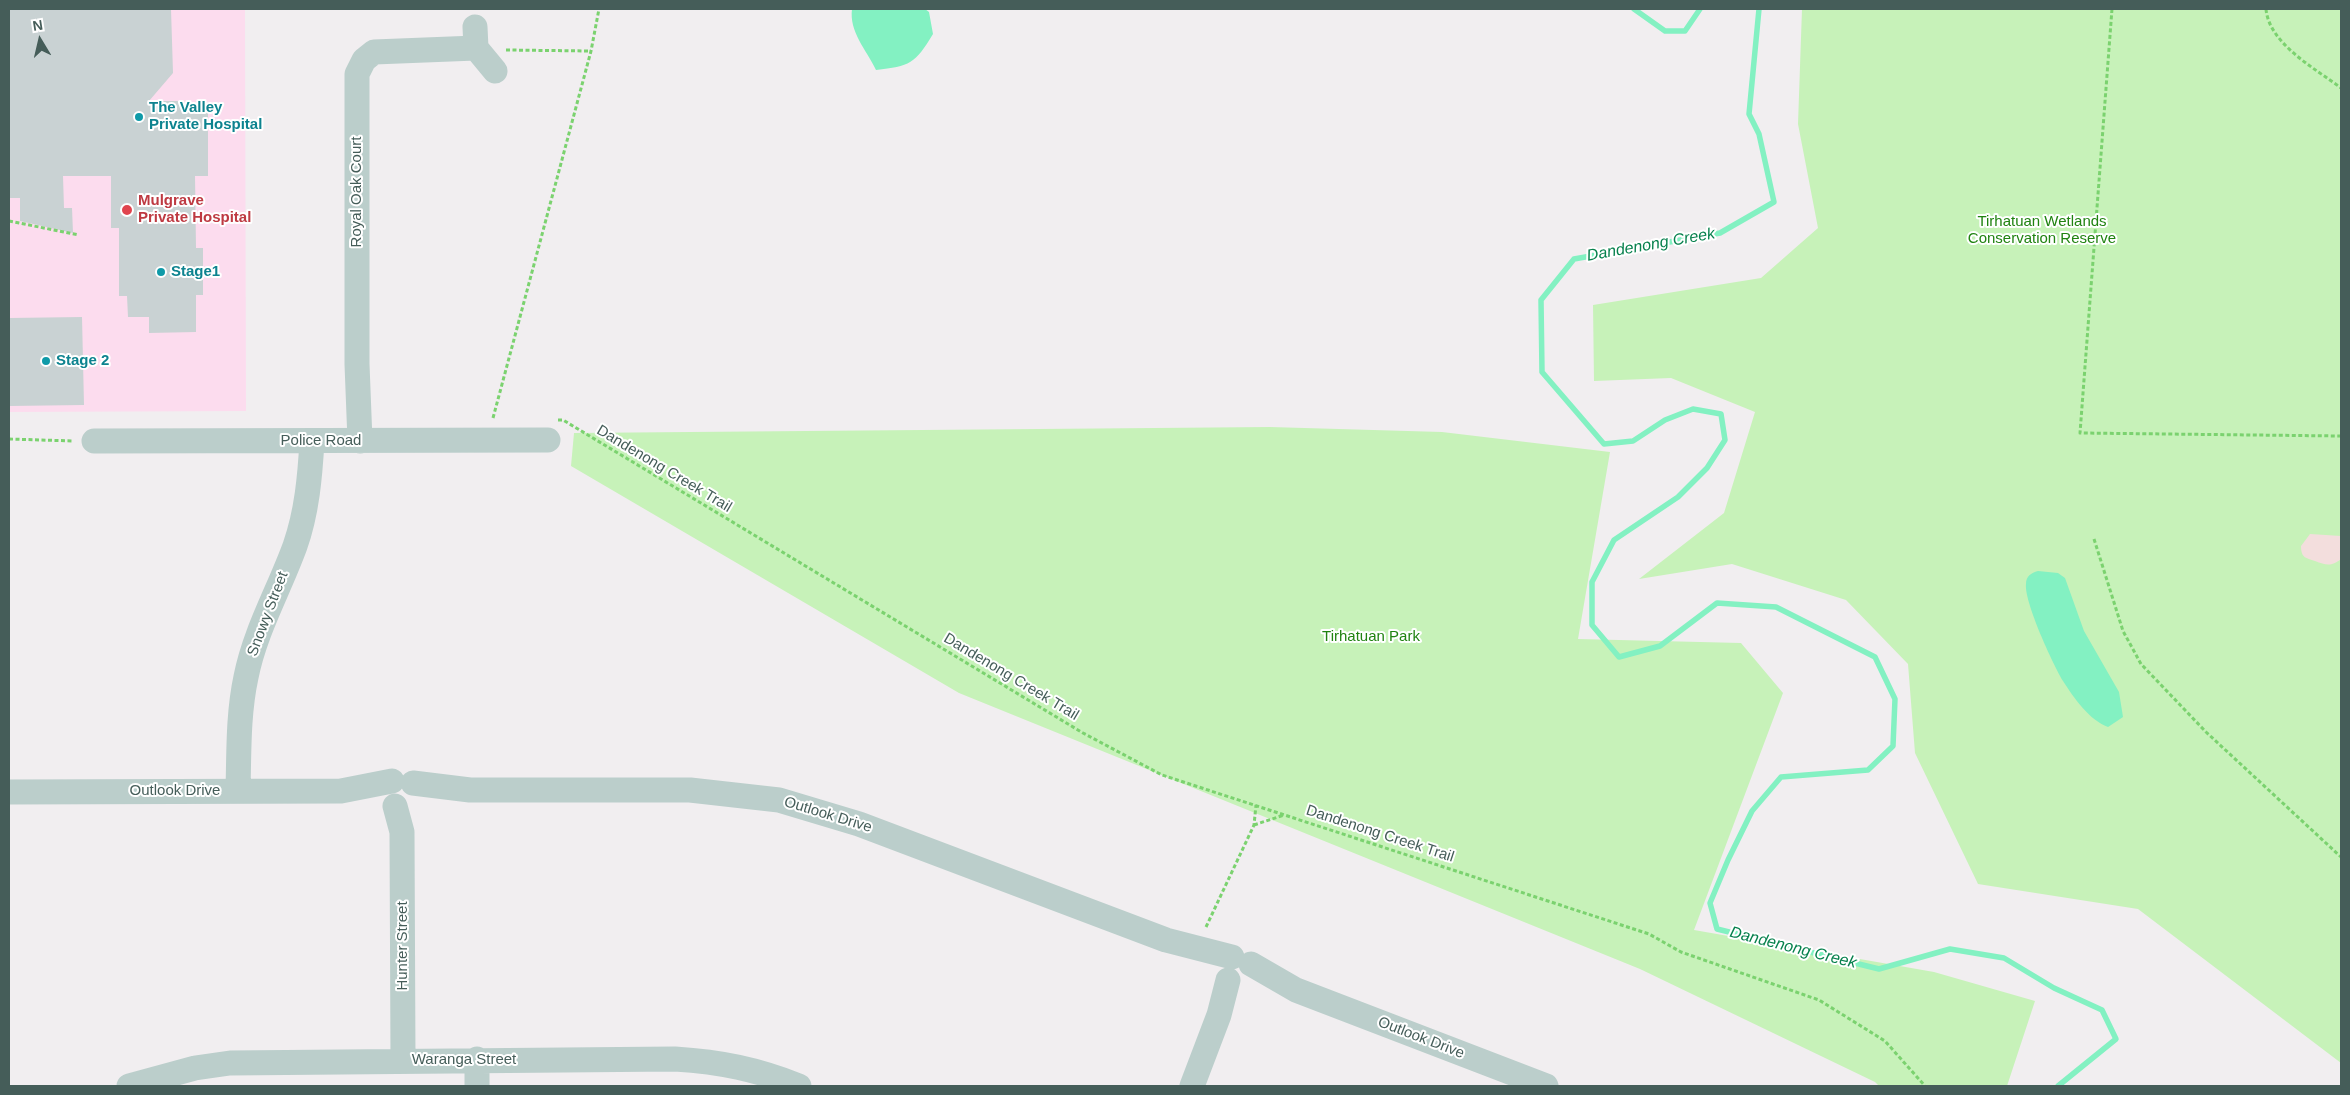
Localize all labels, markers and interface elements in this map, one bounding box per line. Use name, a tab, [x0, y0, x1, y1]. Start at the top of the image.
north arrow	[15, 15, 65, 65]
text: N	[31, 16, 44, 34]
place label: The Valley Private Hospital	[149, 99, 262, 134]
marker: The Valley Private Hospital	[133, 111, 145, 123]
street label: Royal Oak Court	[348, 137, 366, 247]
place label: Mulgrave Private Hospital	[138, 192, 251, 227]
marker: Mulgrave Private Hospital	[120, 203, 134, 217]
park label: Tirhatuan Wetlands Conservation Reserve	[1968, 213, 2116, 248]
water label: Dandenong Creek	[1585, 224, 1717, 266]
place label: Stage1	[171, 263, 220, 281]
marker: Stage1	[155, 266, 167, 278]
place label: Stage 2	[56, 352, 109, 370]
marker: Stage 2	[40, 355, 52, 367]
street label: Dandenong Creek Trail	[593, 421, 735, 517]
street label: Police Road	[281, 432, 361, 450]
street label: Snowy Street	[244, 569, 292, 659]
park label: Tirhatuan Park	[1322, 628, 1420, 646]
street label: Dandenong Creek Trail	[940, 629, 1082, 725]
street label: Outlook Drive	[130, 782, 220, 800]
street label: Outlook Drive	[782, 793, 874, 837]
street label: Dandenong Creek Trail	[1304, 802, 1456, 866]
street label: Hunter Street	[394, 901, 412, 991]
water label: Dandenong Creek	[1728, 923, 1858, 973]
street label: Outlook Drive	[1375, 1013, 1467, 1063]
street label: Waranga Street	[412, 1051, 516, 1069]

